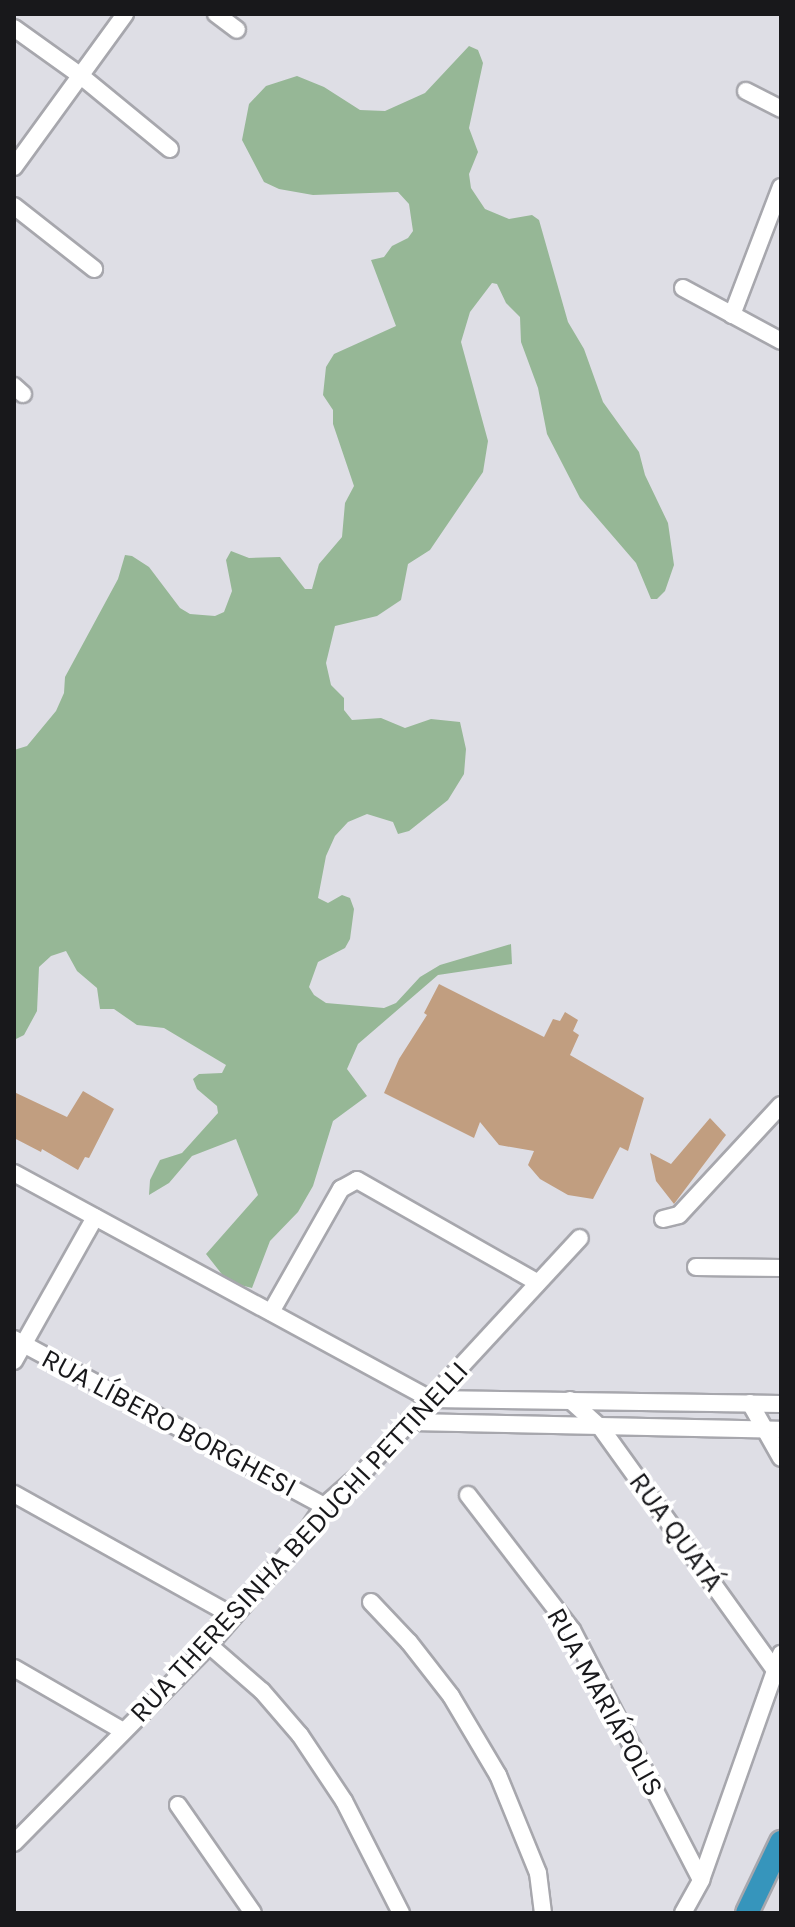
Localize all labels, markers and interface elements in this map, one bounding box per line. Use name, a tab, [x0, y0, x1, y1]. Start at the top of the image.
street label: RUA LÍBERO BORGHESI	[36, 1342, 302, 1504]
street label: RUA THERESINHA BEDUCHI PETTINELLI	[123, 1355, 475, 1729]
street label: RUA QUATÁ	[622, 1466, 730, 1598]
street label: RUA MARIÁPOLIS	[539, 1602, 671, 1802]

